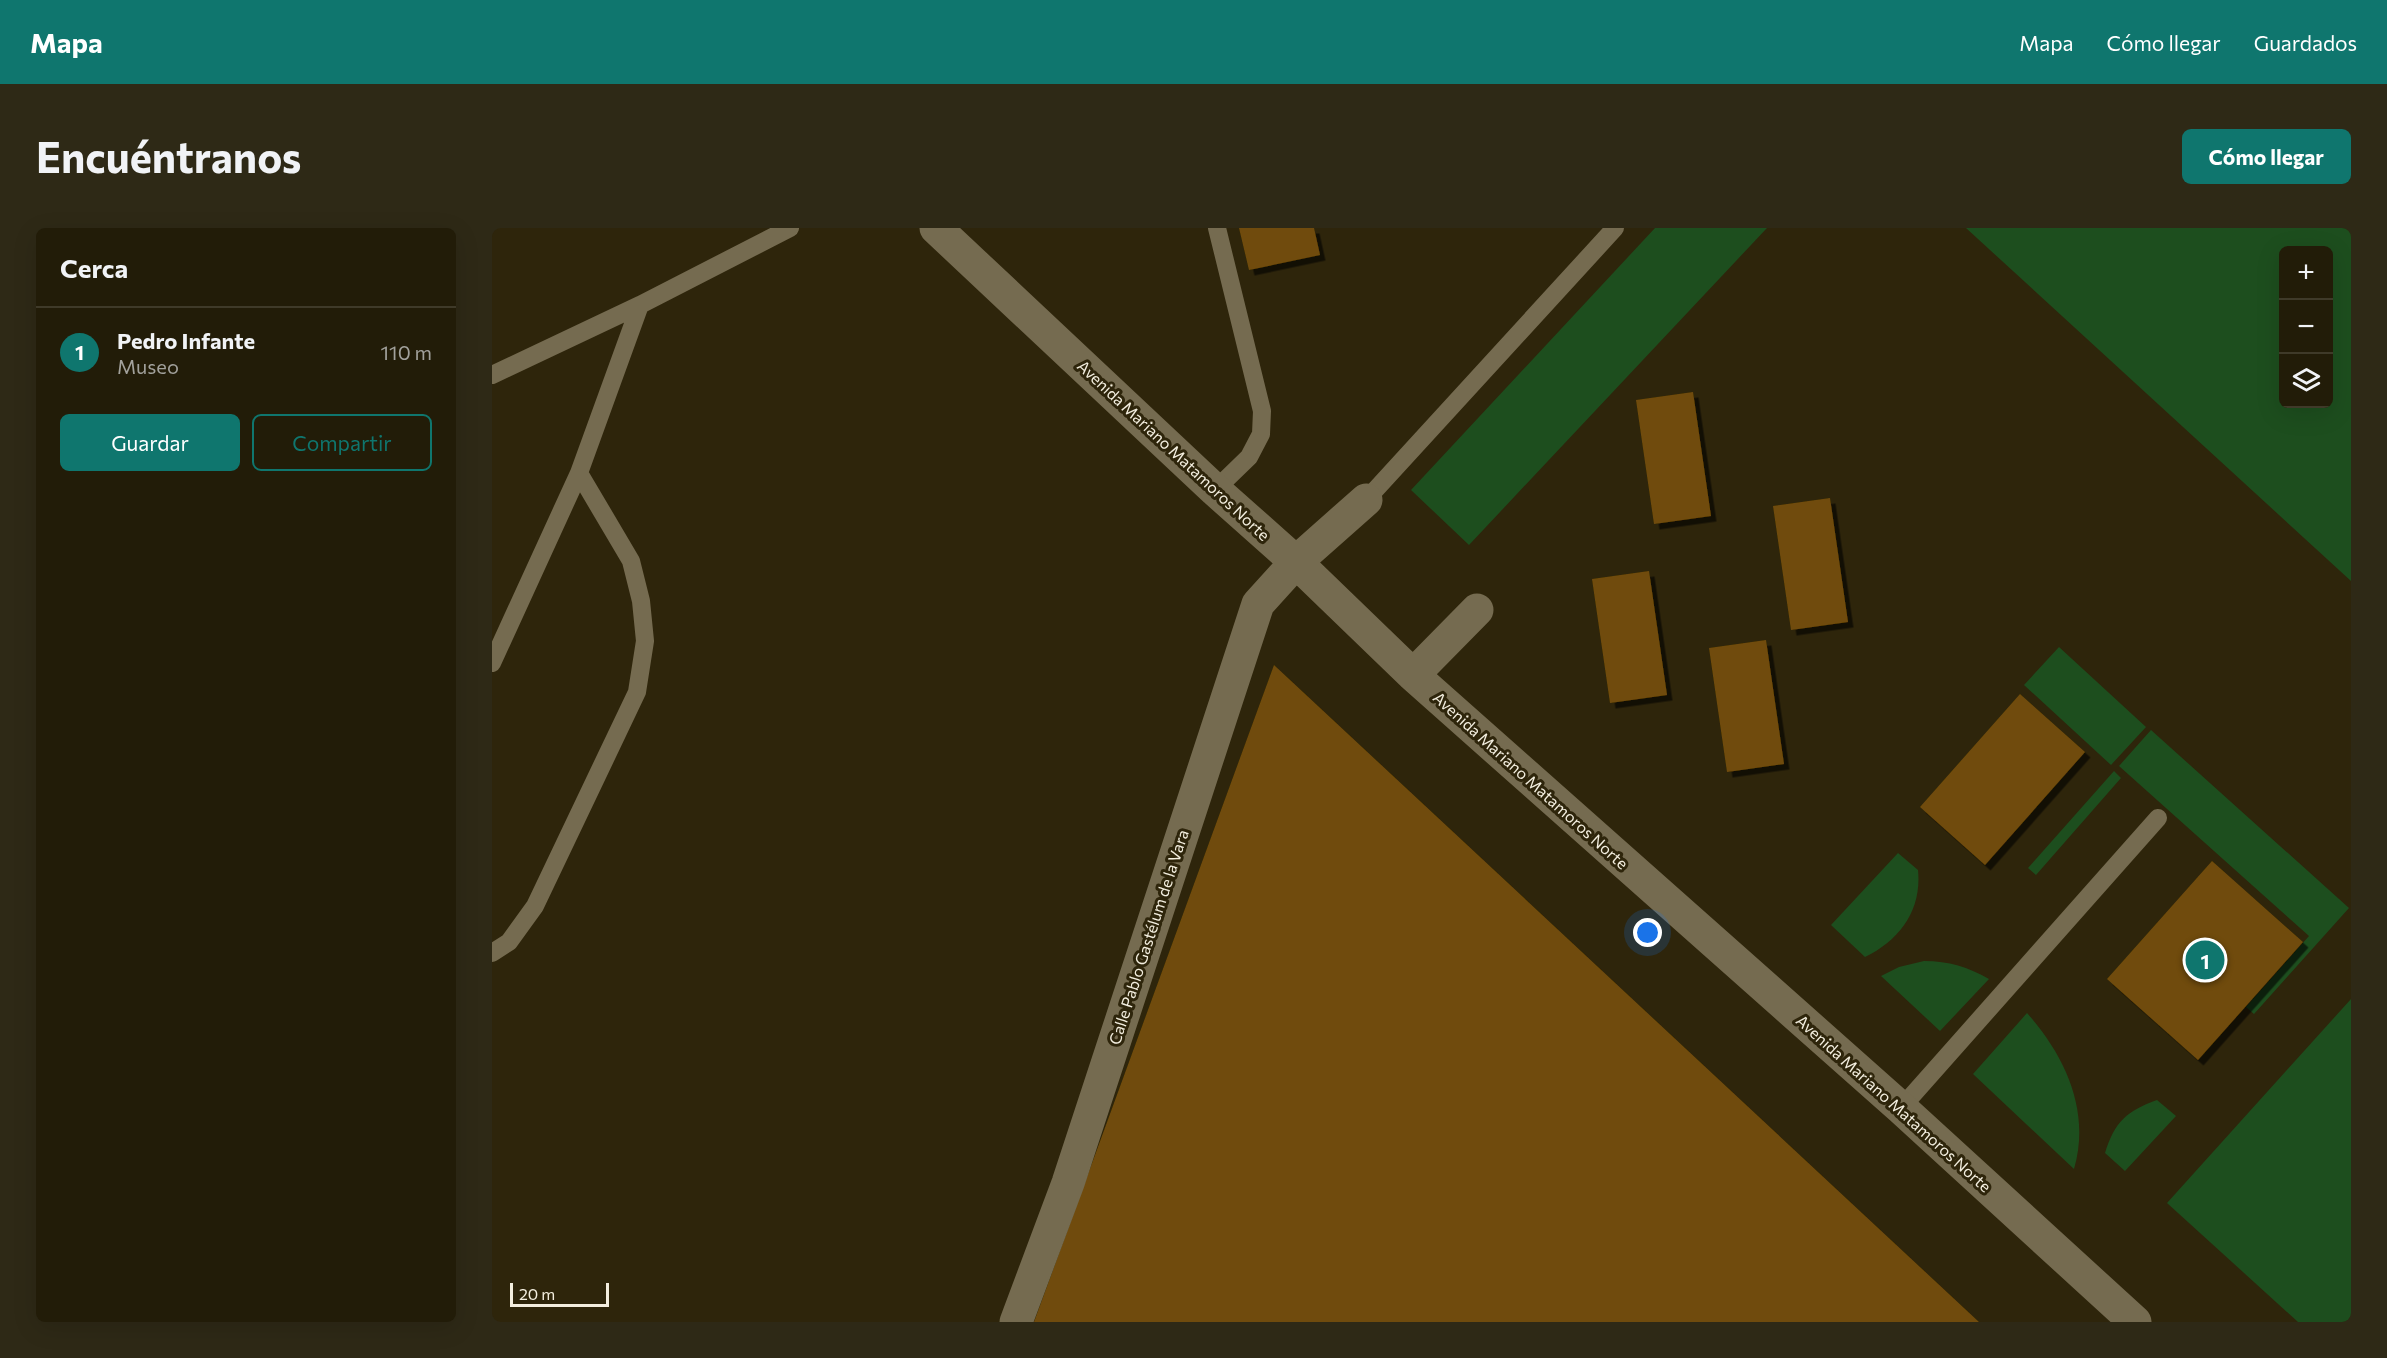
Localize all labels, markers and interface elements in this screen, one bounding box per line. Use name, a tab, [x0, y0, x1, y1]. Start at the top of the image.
text: Mapa	[30, 25, 103, 59]
text: Mapa	[2019, 30, 2074, 55]
text: Cómo llegar	[2107, 30, 2221, 55]
text: Guardados	[2254, 30, 2357, 55]
button: Cómo llegar	[2182, 129, 2351, 184]
text: Encuéntranos	[36, 130, 301, 182]
map controls	[2279, 246, 2333, 408]
button: +	[2279, 246, 2333, 300]
text: Cerca	[60, 252, 128, 283]
button: −	[2279, 300, 2333, 354]
text: Pedro Infante	[117, 327, 255, 354]
text: 1	[75, 340, 84, 364]
text: 110 m	[381, 340, 432, 364]
text: Museo	[117, 354, 179, 378]
button: layers	[2279, 354, 2333, 408]
street label: Avenida Mariano Matamoros Norte	[1074, 356, 1274, 544]
button: Guardar	[60, 414, 240, 471]
button: Compartir	[252, 414, 432, 471]
street label: Avenida Mariano Matamoros Norte	[1430, 687, 1632, 873]
street label: Calle Pablo Gastélum de la Vara	[1104, 827, 1192, 1047]
your location	[1633, 918, 1662, 947]
pin: 1	[2186, 938, 2224, 982]
street label: Avenida Mariano Matamoros Norte	[1793, 1010, 1995, 1196]
scale bar	[510, 1280, 609, 1308]
text: 20 m	[519, 1284, 555, 1303]

